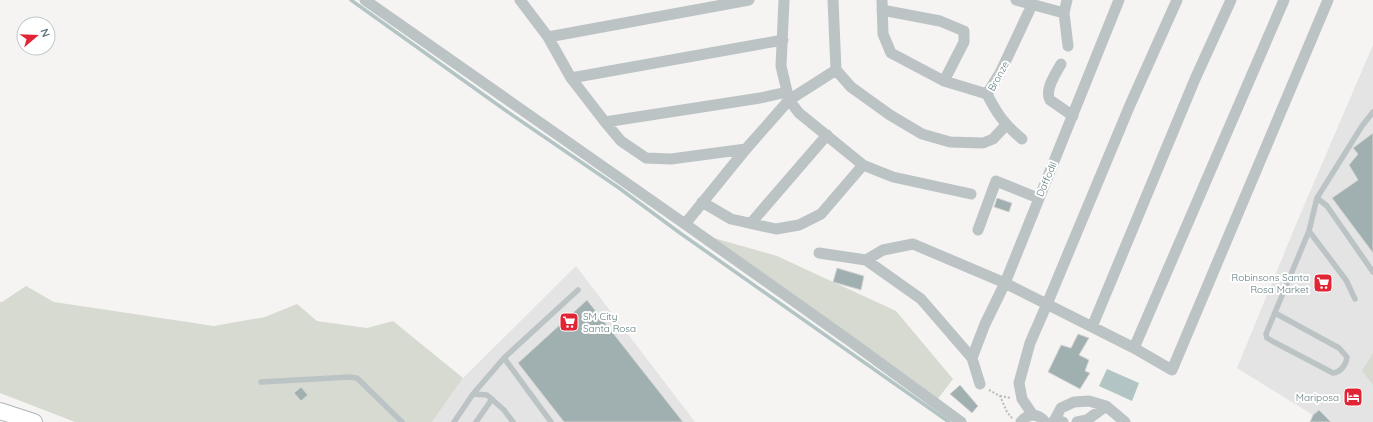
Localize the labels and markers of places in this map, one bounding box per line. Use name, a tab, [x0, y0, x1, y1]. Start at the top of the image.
place label: Robinsons Santa Rosa Market	[1231, 271, 1310, 296]
supermarket icon: Robinsons Santa Rosa Market	[1312, 272, 1334, 294]
place label: SM City Santa Rosa	[583, 310, 636, 335]
supermarket icon: SM City Santa Rosa	[558, 311, 580, 333]
hotel icon: Mariposa	[1342, 386, 1364, 408]
place label: Mariposa	[1296, 391, 1339, 404]

